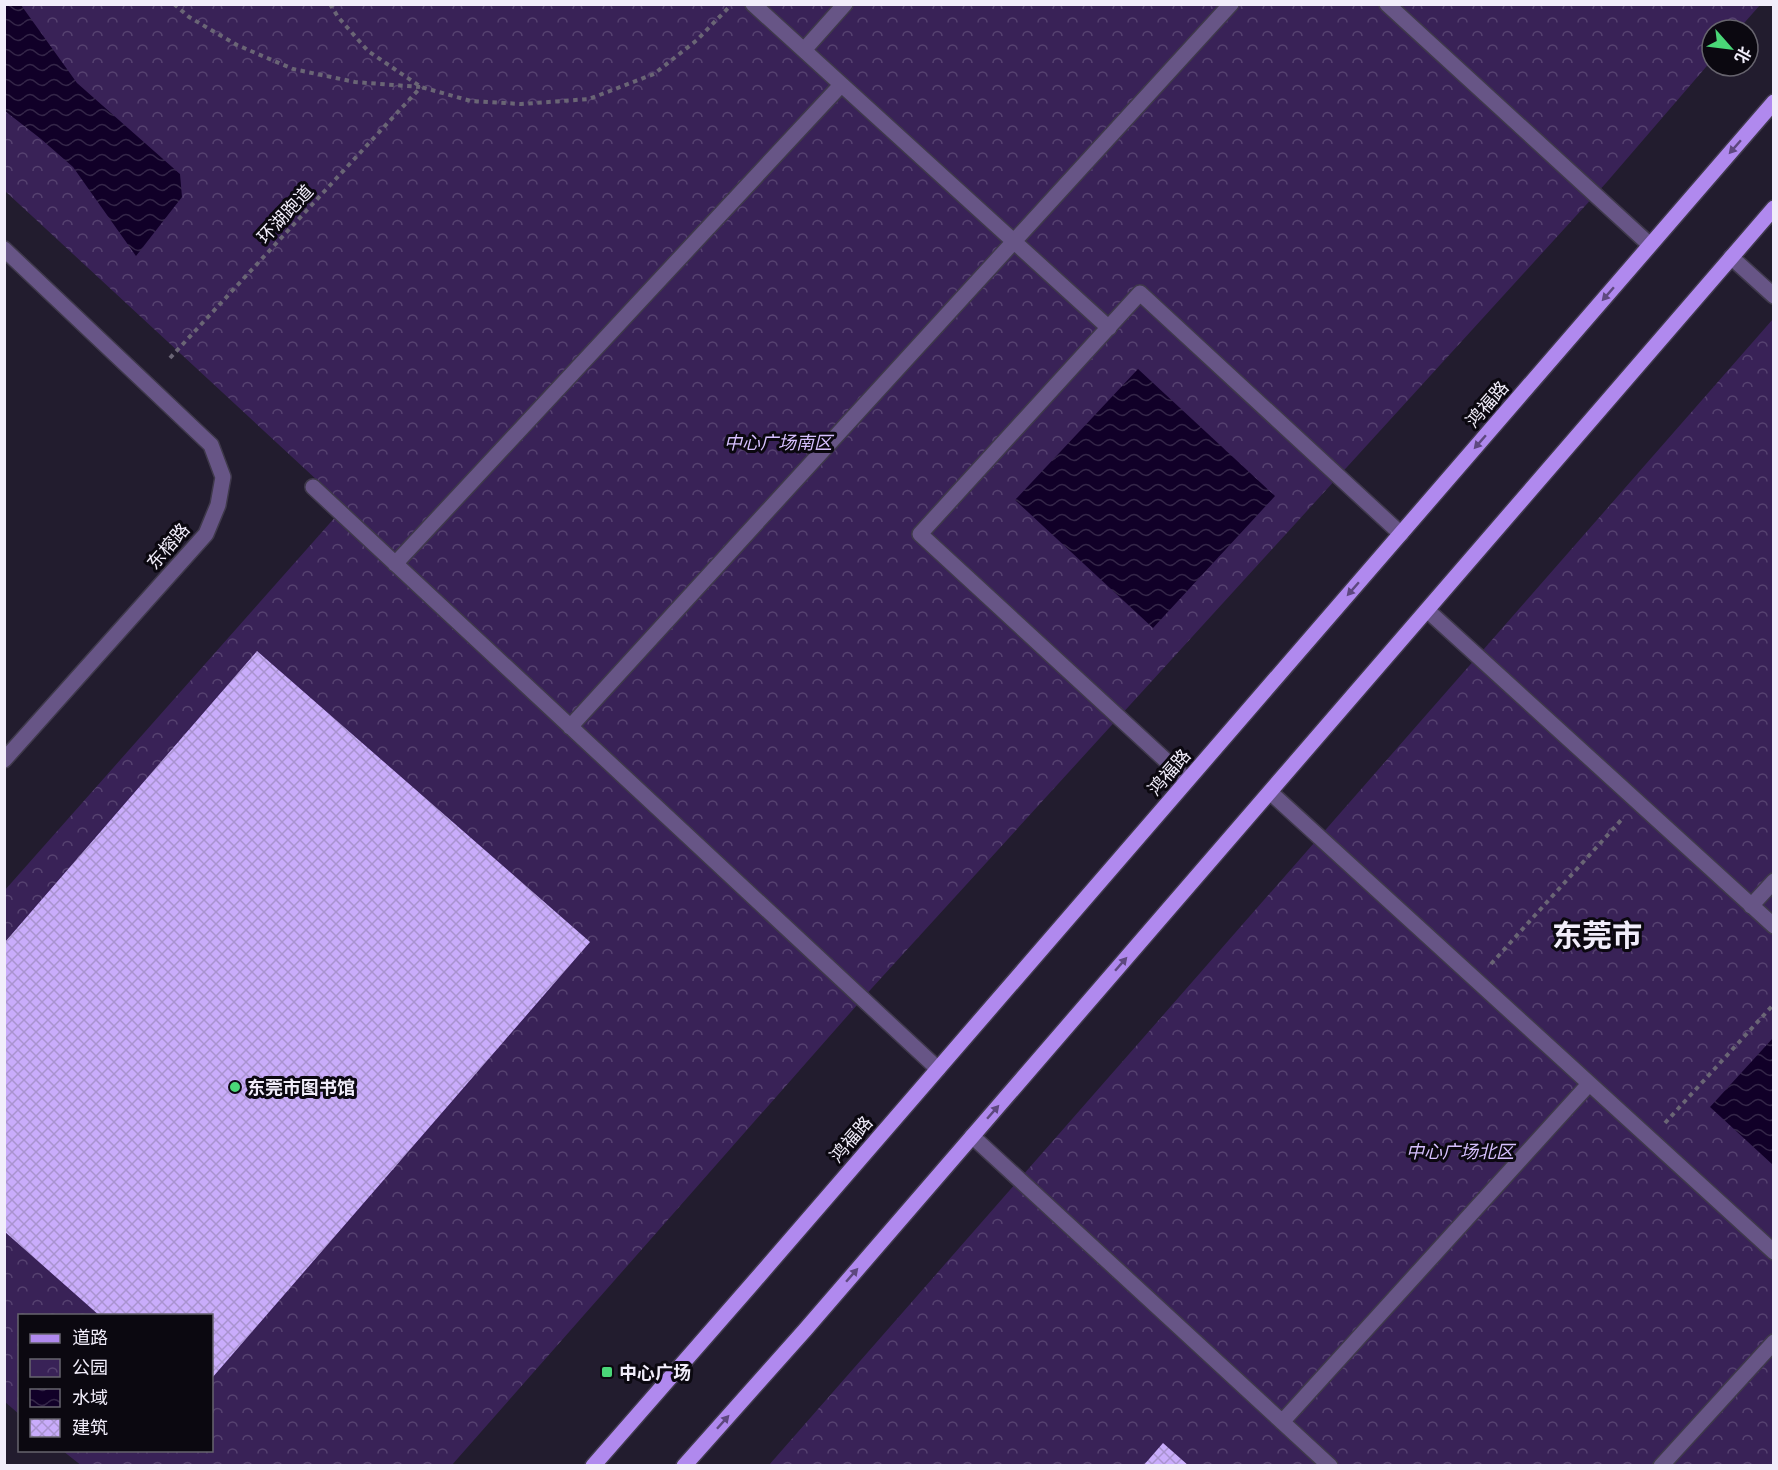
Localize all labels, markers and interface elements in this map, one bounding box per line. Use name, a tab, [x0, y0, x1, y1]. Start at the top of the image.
north arrow	[1700, 18, 1760, 78]
text: 北	[1731, 43, 1756, 67]
one-way arrow	[1729, 139, 1742, 154]
street label: 环湖跑道	[252, 180, 318, 248]
one-way arrow	[1602, 286, 1615, 301]
street label: 鸿福路	[1461, 376, 1513, 432]
park label: 中心广场南区	[724, 431, 835, 454]
one-way arrow	[1474, 434, 1487, 449]
street label: 东榕路	[142, 518, 194, 574]
one-way arrow	[1346, 581, 1359, 597]
street label: 鸿福路	[1143, 744, 1195, 800]
district label: 东莞市	[1552, 916, 1642, 954]
one-way arrow	[1114, 956, 1127, 972]
place label: 东莞市图书馆	[247, 1076, 355, 1099]
marker: 东莞市图书馆	[228, 1080, 242, 1094]
one-way arrow	[986, 1105, 999, 1120]
street label: 鸿福路	[825, 1111, 877, 1167]
park label: 中心广场北区	[1406, 1140, 1517, 1163]
one-way arrow	[845, 1268, 858, 1283]
legend	[18, 1314, 213, 1452]
text: 道路	[72, 1326, 108, 1349]
text: 公园	[72, 1356, 108, 1379]
place label: 中心广场	[619, 1361, 691, 1384]
marker: 中心广场	[600, 1365, 614, 1379]
text: 水域	[72, 1386, 108, 1409]
one-way arrow	[716, 1415, 729, 1430]
text: 建筑	[72, 1416, 108, 1439]

